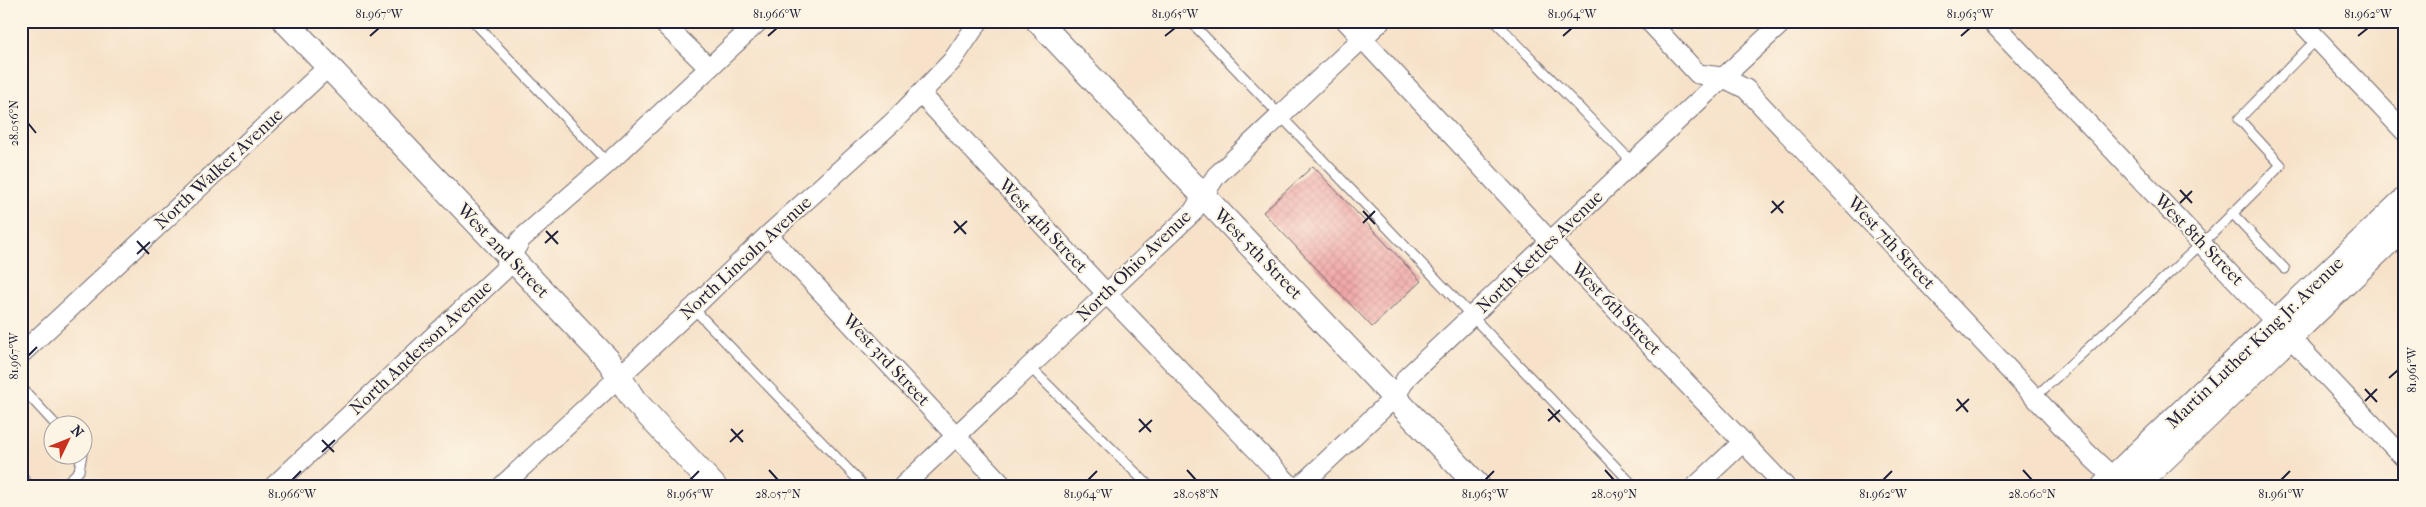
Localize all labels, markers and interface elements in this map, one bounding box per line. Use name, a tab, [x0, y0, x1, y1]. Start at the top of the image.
text: 81.967°W	[355, 7, 404, 21]
text: 81.966°W	[753, 7, 802, 21]
text: 81.965°W	[1152, 7, 1200, 21]
text: 81.964°W	[1548, 7, 1597, 21]
text: 81.963°W	[1947, 7, 1994, 21]
text: 81.962°W	[2344, 7, 2393, 21]
text: 28.056°N	[7, 100, 21, 146]
street label: North Walker Avenue	[151, 104, 288, 234]
street label: West 4th Street	[993, 174, 1092, 278]
street label: North Kettles Avenue	[1473, 186, 1608, 318]
street label: West 8th Street	[2149, 189, 2248, 291]
street label: North Lincoln Avenue	[676, 192, 816, 324]
street label: West 7th Street	[1842, 192, 1940, 294]
street label: West 2nd Street	[452, 199, 554, 303]
street label: West 5th Street	[1209, 204, 1307, 304]
street label: North Ohio Avenue	[1072, 206, 1196, 326]
street label: Martin Luther King Jr. Avenue	[2162, 253, 2348, 433]
street label: West 6th Street	[1566, 258, 1666, 360]
street label: North Anderson Avenue	[345, 277, 497, 419]
street label: West 3rd Street	[837, 309, 934, 411]
text: 81.967°W	[7, 331, 21, 380]
text: 81.961°W	[2405, 346, 2419, 393]
north arrow	[42, 414, 92, 464]
text: N	[67, 422, 87, 441]
text: 81.966°W	[268, 487, 317, 501]
text: 81.965°W	[667, 487, 715, 501]
text: 28.057°N	[755, 487, 801, 501]
text: 81.964°W	[1064, 487, 1113, 501]
text: 28.058°N	[1173, 487, 1219, 501]
text: 81.963°W	[1462, 487, 1509, 501]
text: 28.059°N	[1591, 487, 1637, 501]
text: 81.962°W	[1859, 487, 1908, 501]
text: 28.060°N	[2008, 487, 2056, 501]
text: 81.961°W	[2258, 487, 2305, 501]

